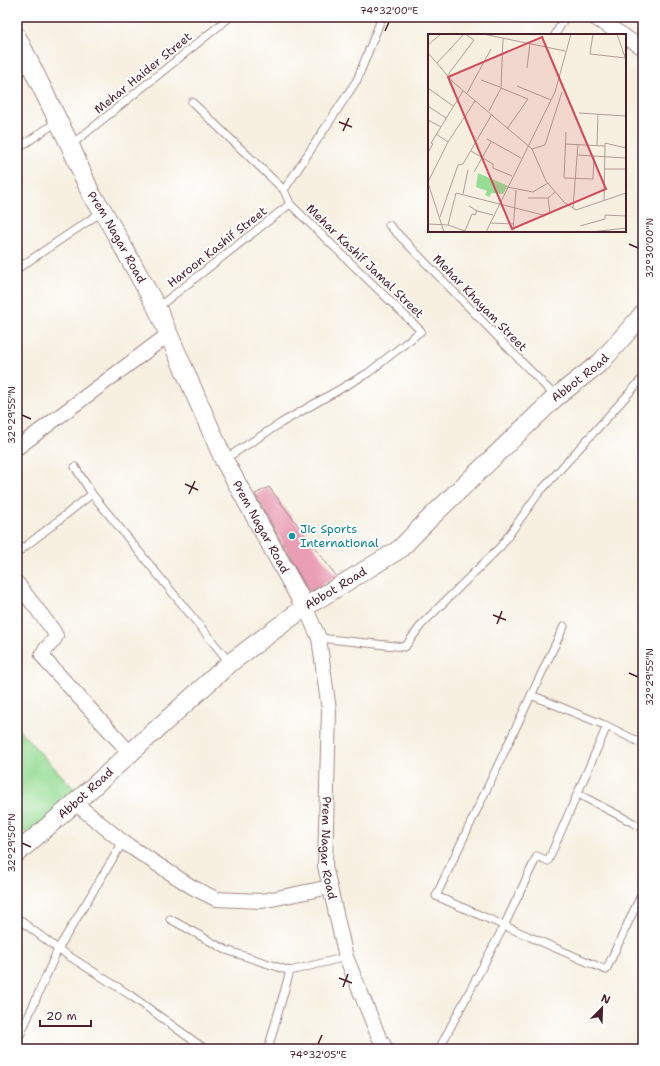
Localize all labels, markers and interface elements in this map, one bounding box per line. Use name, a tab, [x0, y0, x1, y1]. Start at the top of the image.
text: 74°32'00"E	[360, 4, 418, 17]
street label: Mehar Haider Street	[91, 29, 195, 117]
inset map	[428, 34, 626, 232]
street label: Prem Nagar Road	[84, 188, 150, 286]
street label: Mehar Kashif Jamal Street	[303, 201, 427, 321]
street label: Haroon Kashif Street	[164, 203, 270, 291]
text: 32°30'00"N	[643, 218, 656, 278]
street label: Mehar Khayam Street	[430, 251, 530, 355]
street label: Abbot Road	[548, 350, 613, 406]
text: 32°29'55"N	[5, 386, 18, 444]
street label: Prem Nagar Road	[229, 478, 293, 577]
place label: Jic Sports International	[300, 521, 379, 551]
marker: Jic Sports International	[287, 531, 297, 541]
street label: Abbot Road	[302, 563, 370, 613]
text: 32°29'55"N	[643, 648, 656, 706]
street label: Abbot Road	[54, 764, 117, 822]
street label: Prem Nagar Road	[317, 796, 341, 901]
text: 32°29'50"N	[5, 813, 18, 873]
north arrow	[582, 988, 622, 1028]
text: N	[599, 991, 613, 1008]
scale bar	[40, 1002, 91, 1028]
text: 20 m	[46, 1008, 77, 1024]
text: 74°32'05"E	[289, 1048, 347, 1061]

